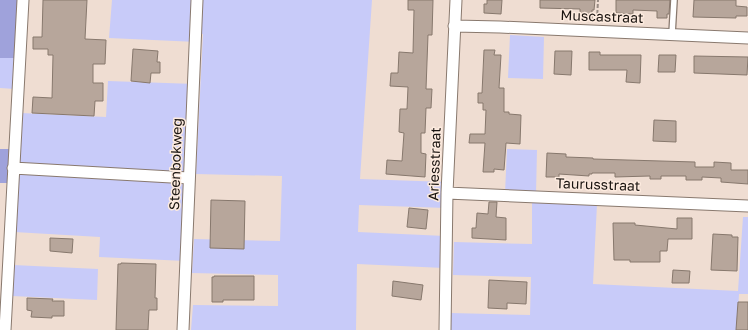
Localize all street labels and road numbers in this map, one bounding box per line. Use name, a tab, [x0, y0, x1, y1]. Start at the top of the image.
street label: Muscastraat	[560, 6, 644, 26]
street label: Steenbokweg	[165, 118, 185, 210]
street label: Ariesstraat	[424, 127, 444, 201]
street label: Taurusstraat	[555, 174, 641, 194]

